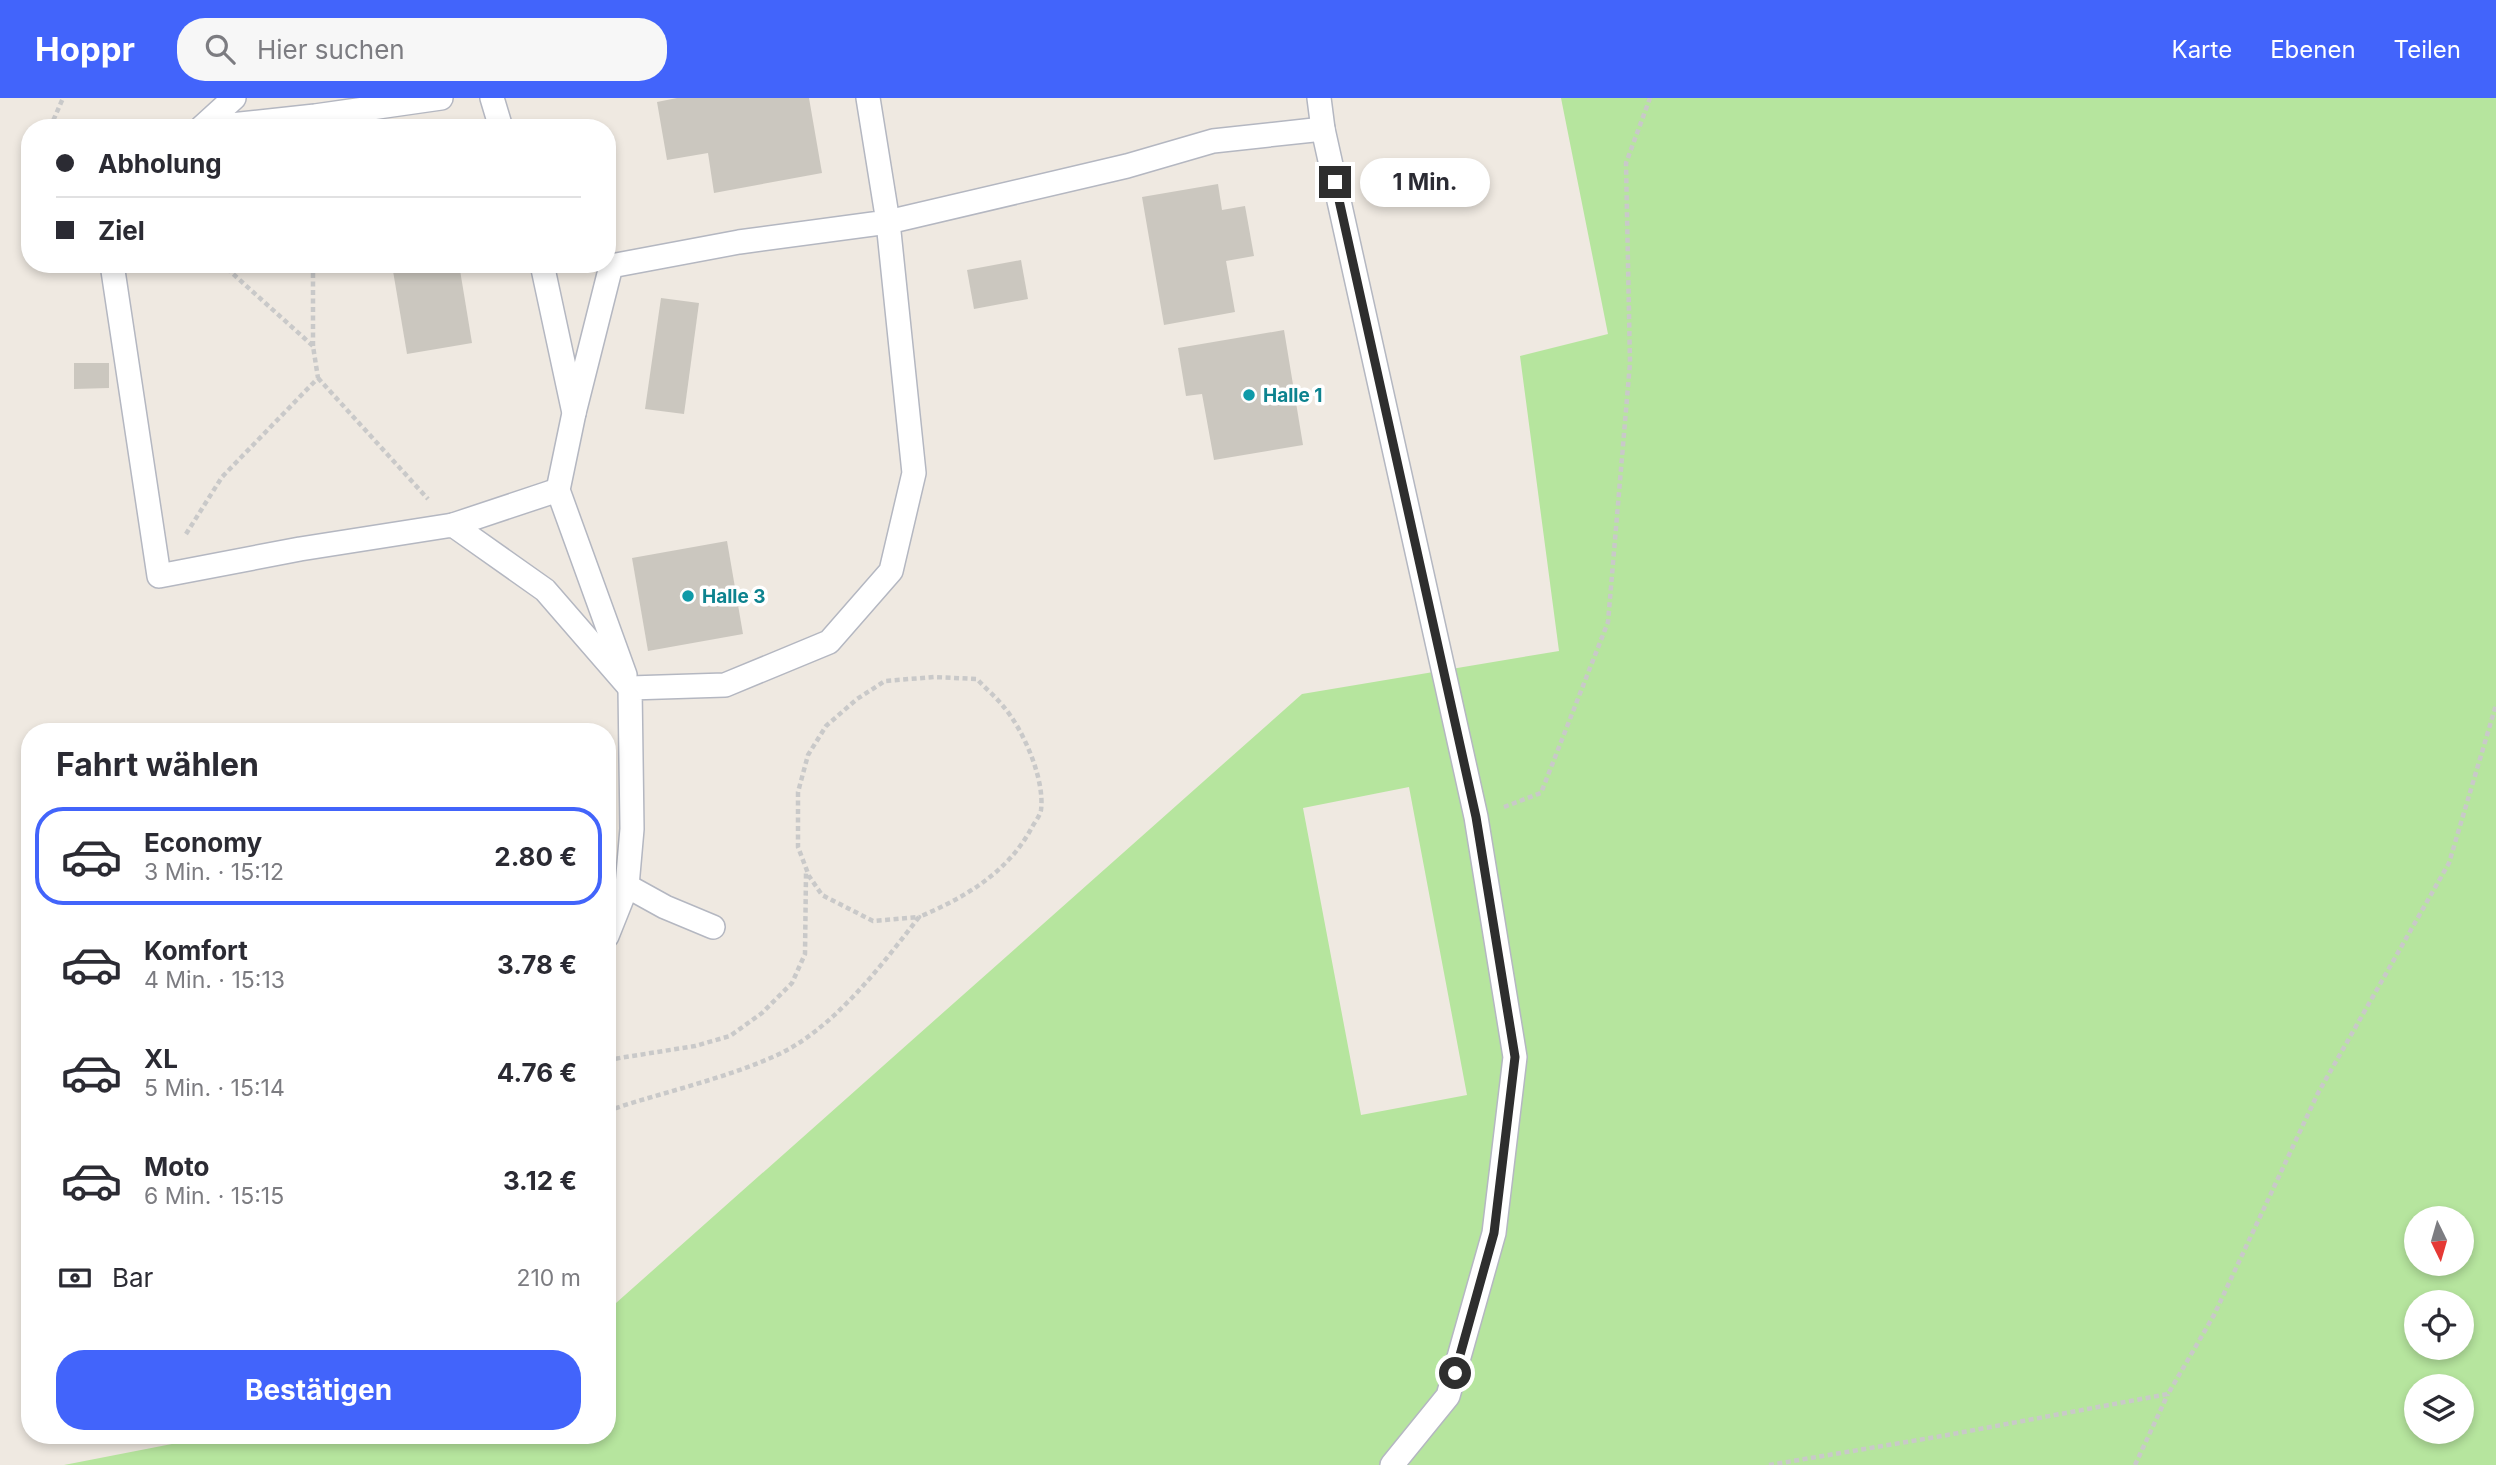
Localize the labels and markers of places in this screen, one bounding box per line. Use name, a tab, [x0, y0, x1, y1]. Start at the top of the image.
place label: Halle 1	[1263, 384, 1323, 407]
marker: Halle 1	[1241, 387, 1257, 403]
place label: Halle 3	[702, 585, 766, 608]
marker: Halle 3	[680, 588, 696, 604]

